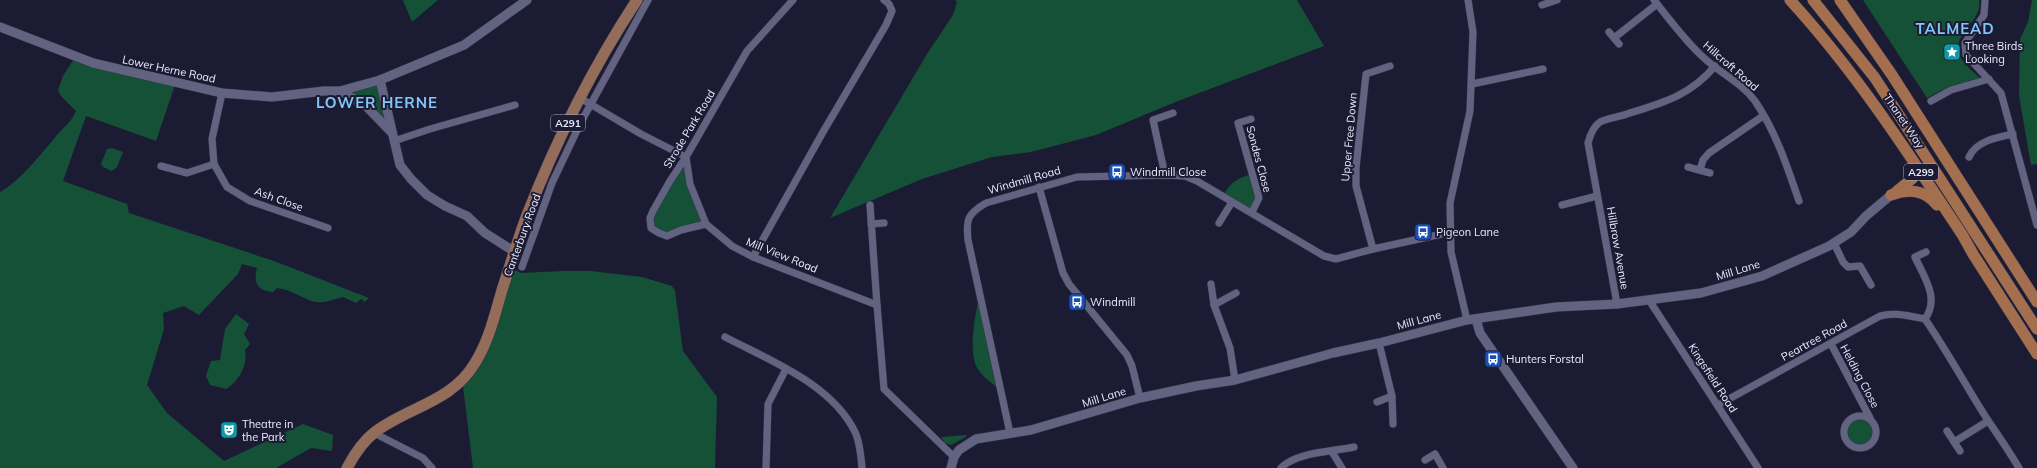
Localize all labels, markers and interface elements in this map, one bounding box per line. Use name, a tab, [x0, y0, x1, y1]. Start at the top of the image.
district label: TALMEAD	[1915, 19, 1995, 38]
street label: Hillcroft Road	[1700, 38, 1762, 94]
place label: Three Birds Looking	[1965, 39, 2023, 66]
place icon: Three Birds Looking	[1942, 42, 1962, 62]
street label: Lower Herne Road	[121, 52, 217, 86]
street label: Strode Park Road	[660, 87, 718, 171]
street label: Thanet Way	[1881, 91, 1927, 151]
street label: Upper Free Down	[1338, 92, 1360, 182]
district label: LOWER HERNE	[316, 93, 438, 112]
road number: A291	[551, 115, 585, 131]
street label: Sondes Close	[1243, 124, 1275, 194]
bus stop icon: Windmill Close	[1107, 162, 1127, 182]
street label: Windmill Road	[986, 163, 1062, 197]
road number: A299	[1904, 164, 1938, 180]
place label: Windmill Close	[1130, 165, 1206, 179]
street label: Ash Close	[253, 184, 305, 214]
street label: Canterbury Road	[501, 192, 543, 278]
street label: Hillbrow Avenue	[1604, 206, 1632, 290]
bus stop icon: Pigeon Lane	[1413, 222, 1433, 242]
place label: Pigeon Lane	[1436, 225, 1499, 239]
street label: Mill View Road	[744, 234, 820, 276]
street label: Mill Lane	[1714, 257, 1762, 283]
bus stop icon: Windmill	[1067, 292, 1087, 312]
place label: Windmill	[1090, 295, 1135, 309]
street label: Mill Lane	[1395, 307, 1443, 333]
street label: Peartree Road	[1779, 316, 1849, 364]
street label: Kingsfield Road	[1685, 341, 1741, 415]
street label: Helding Close	[1837, 342, 1883, 410]
bus stop icon: Hunters Forstal	[1483, 349, 1503, 369]
place label: Hunters Forstal	[1506, 352, 1584, 366]
street label: Mill Lane	[1080, 384, 1128, 410]
place label: Theatre in the Park	[242, 417, 293, 444]
theatre icon: Theatre in the Park	[219, 420, 239, 440]

